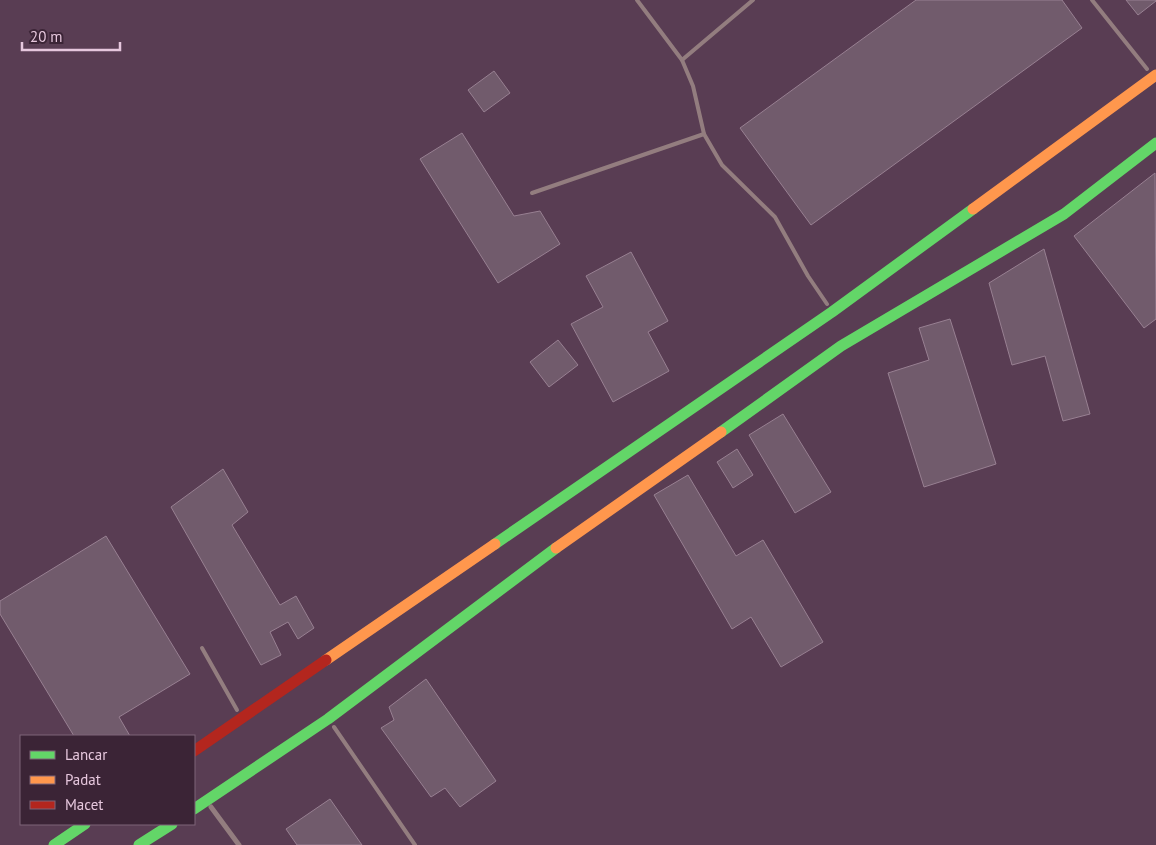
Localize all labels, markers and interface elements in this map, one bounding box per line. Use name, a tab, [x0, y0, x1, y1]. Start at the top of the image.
scale bar	[22, 20, 120, 52]
text: 20 m	[30, 27, 63, 46]
legend	[20, 735, 195, 825]
text: Lancar	[65, 745, 107, 764]
text: Padat	[65, 770, 101, 789]
text: Macet	[65, 795, 103, 814]

